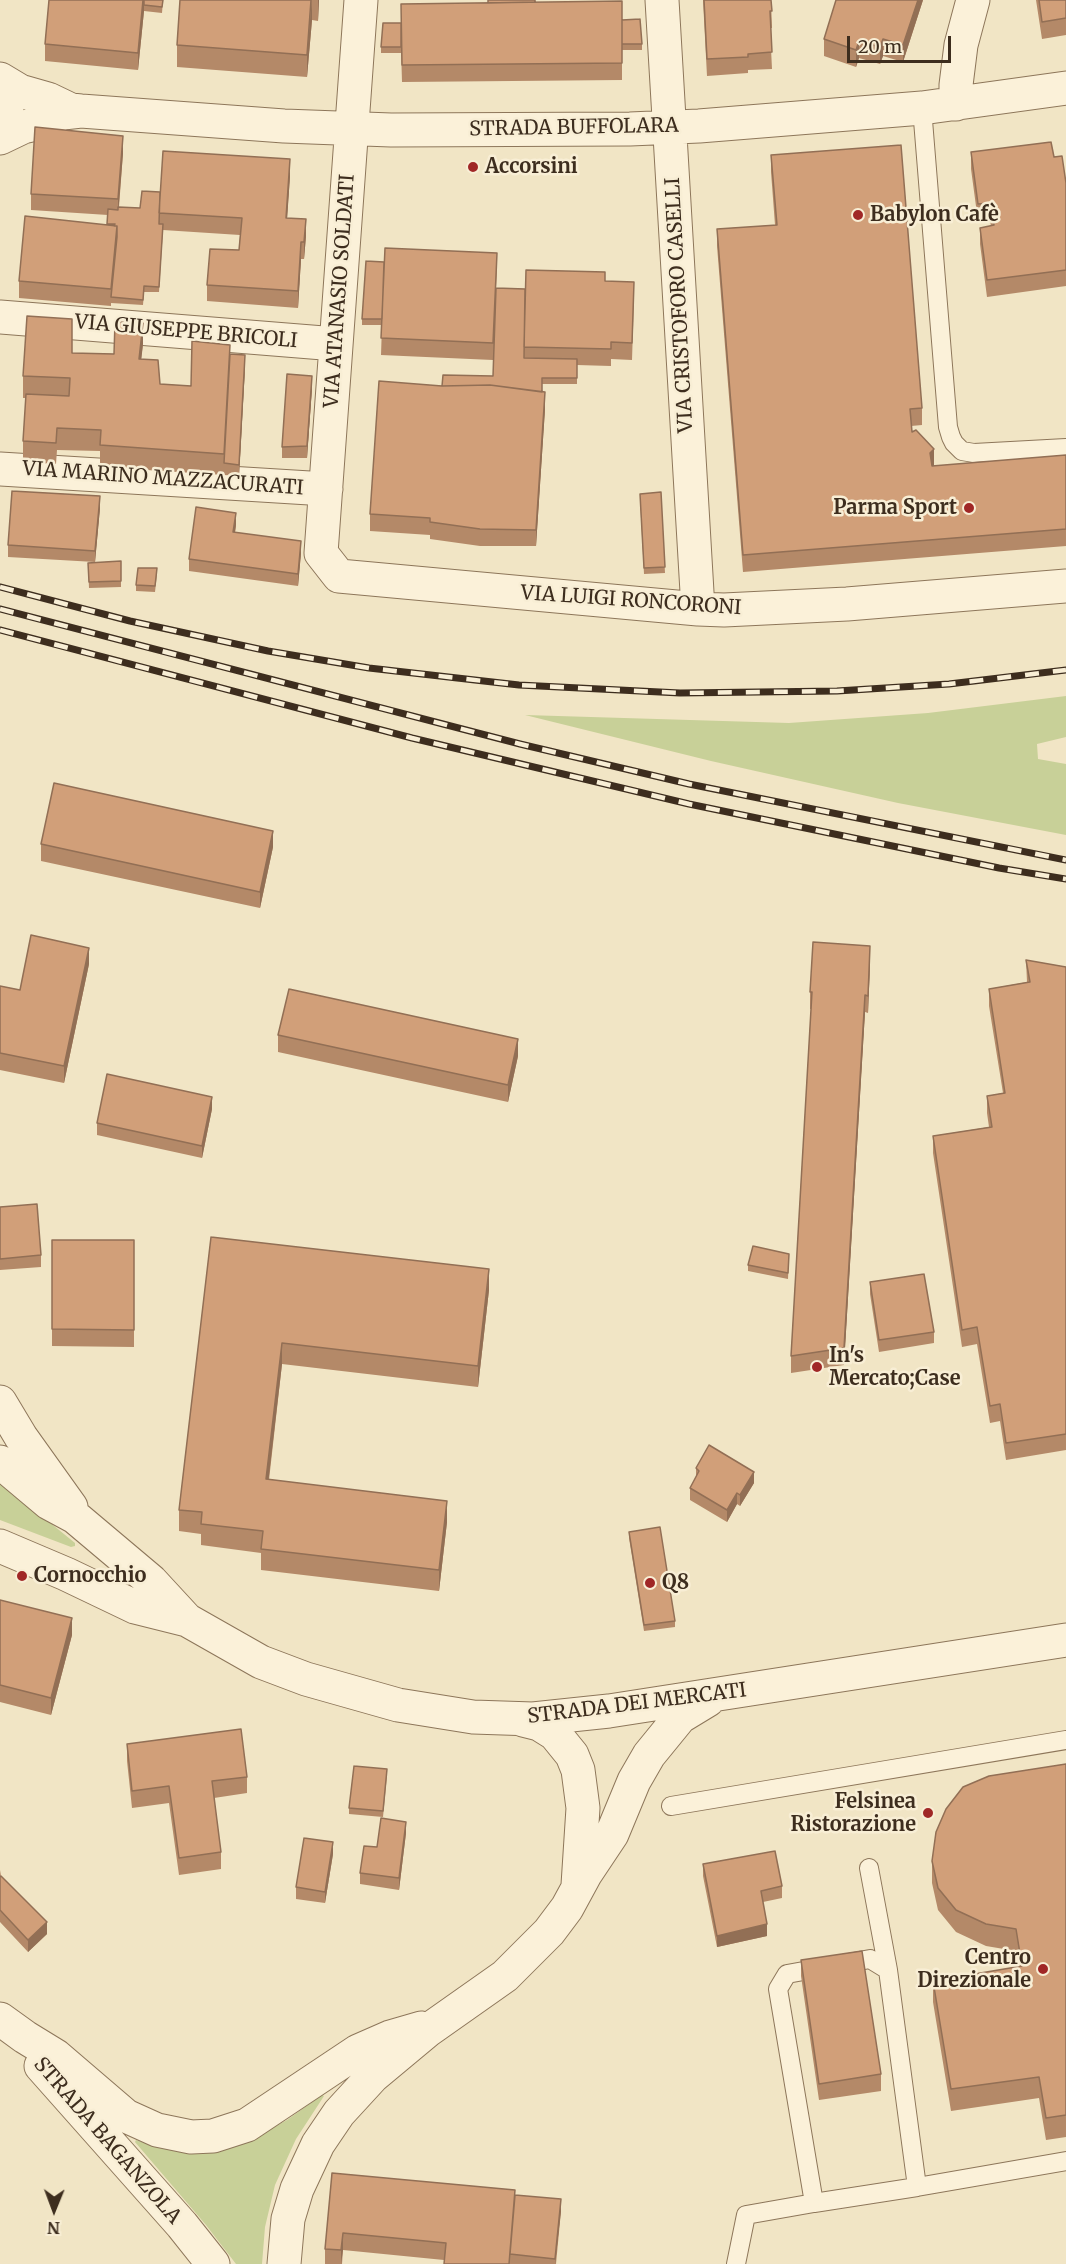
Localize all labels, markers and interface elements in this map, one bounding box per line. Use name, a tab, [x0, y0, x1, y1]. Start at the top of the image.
scale bar	[850, 24, 954, 62]
text: 20 m	[858, 35, 902, 58]
street label: STRADA BUFFOLARA	[469, 114, 679, 142]
place label: Accorsini	[485, 155, 578, 179]
marker: Accorsini	[466, 160, 480, 174]
street label: VIA ATANASIO SOLDATI	[320, 173, 360, 409]
street label: VIA CRISTOFORO CASELLI	[661, 177, 699, 433]
place label: Babylon Cafè	[870, 203, 999, 227]
marker: Babylon Cafè	[851, 208, 865, 222]
street label: VIA GIUSEPPE BRICOLI	[74, 310, 298, 354]
street label: VIA MARINO MAZZACURATI	[22, 457, 304, 501]
place label: Parma Sport	[833, 496, 957, 520]
marker: Parma Sport	[962, 501, 976, 515]
street label: VIA LUIGI RONCORONI	[520, 581, 742, 621]
place label: In's Mercato;Case	[829, 1344, 961, 1391]
marker: In's Mercato;Case	[810, 1360, 824, 1374]
place label: Cornocchio	[34, 1564, 146, 1588]
marker: Cornocchio	[15, 1569, 29, 1583]
place label: Q8	[662, 1571, 689, 1595]
marker: Q8	[643, 1576, 657, 1590]
street label: STRADA DEI MERCATI	[526, 1679, 748, 1729]
place label: Felsinea Ristorazione	[790, 1790, 916, 1837]
marker: Felsinea Ristorazione	[921, 1806, 935, 1820]
place label: Centro Direzionale	[917, 1946, 1031, 1993]
marker: Centro Direzionale	[1036, 1962, 1050, 1976]
street label: STRADA BAGANZOLA	[28, 2053, 186, 2229]
north arrow	[24, 2180, 84, 2240]

